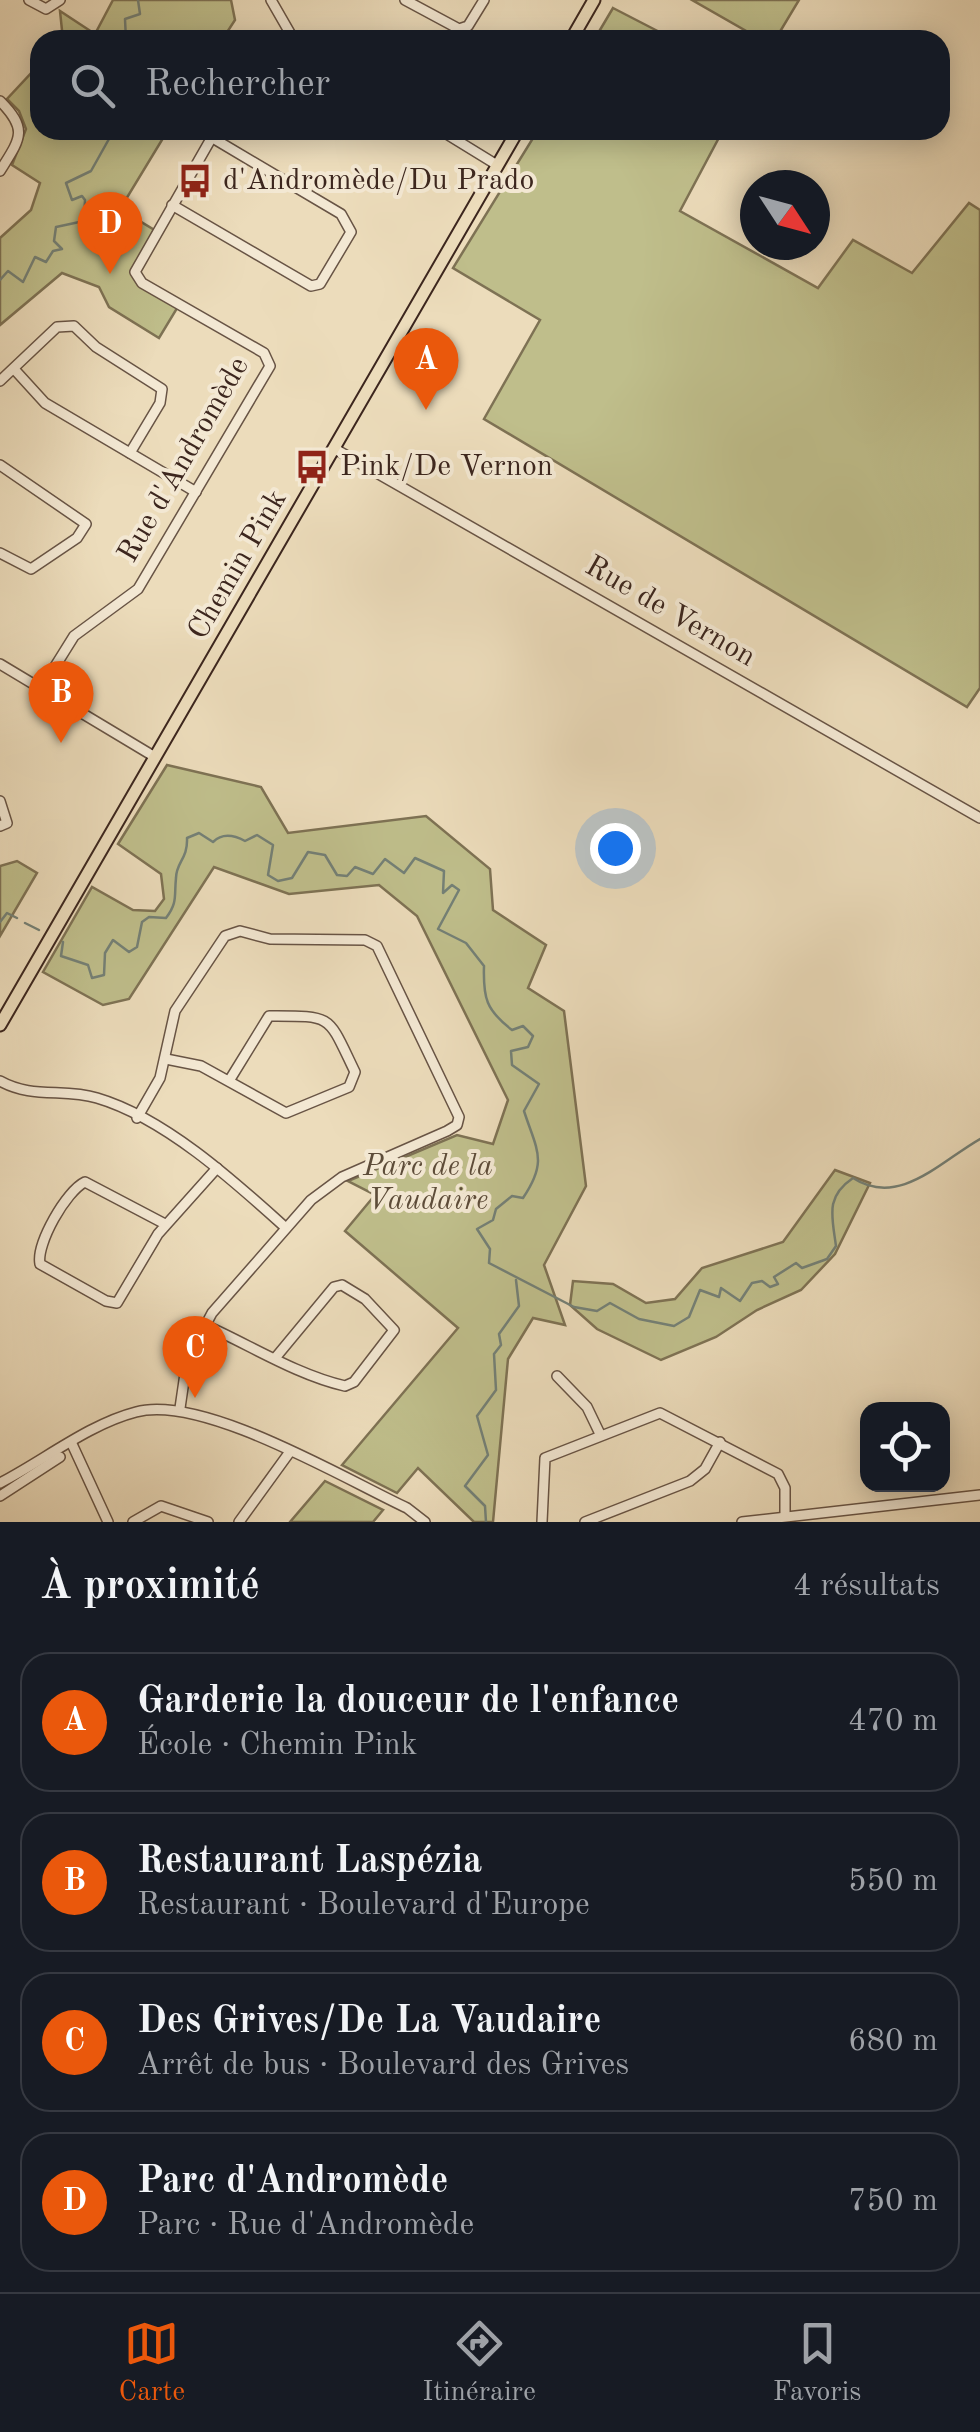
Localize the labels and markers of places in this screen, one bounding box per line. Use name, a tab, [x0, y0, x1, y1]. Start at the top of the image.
bus stop icon: d'Andromède/Du Prado	[176, 162, 214, 200]
place label: d'Andromède/Du Prado	[223, 166, 534, 196]
pin: D	[78, 192, 142, 274]
pin: A	[394, 328, 458, 410]
bus stop icon: Pink/De Vernon	[293, 448, 331, 486]
place label: Pink/De Vernon	[340, 452, 553, 482]
pin: B	[28, 660, 94, 743]
pin: C	[162, 1316, 228, 1398]

